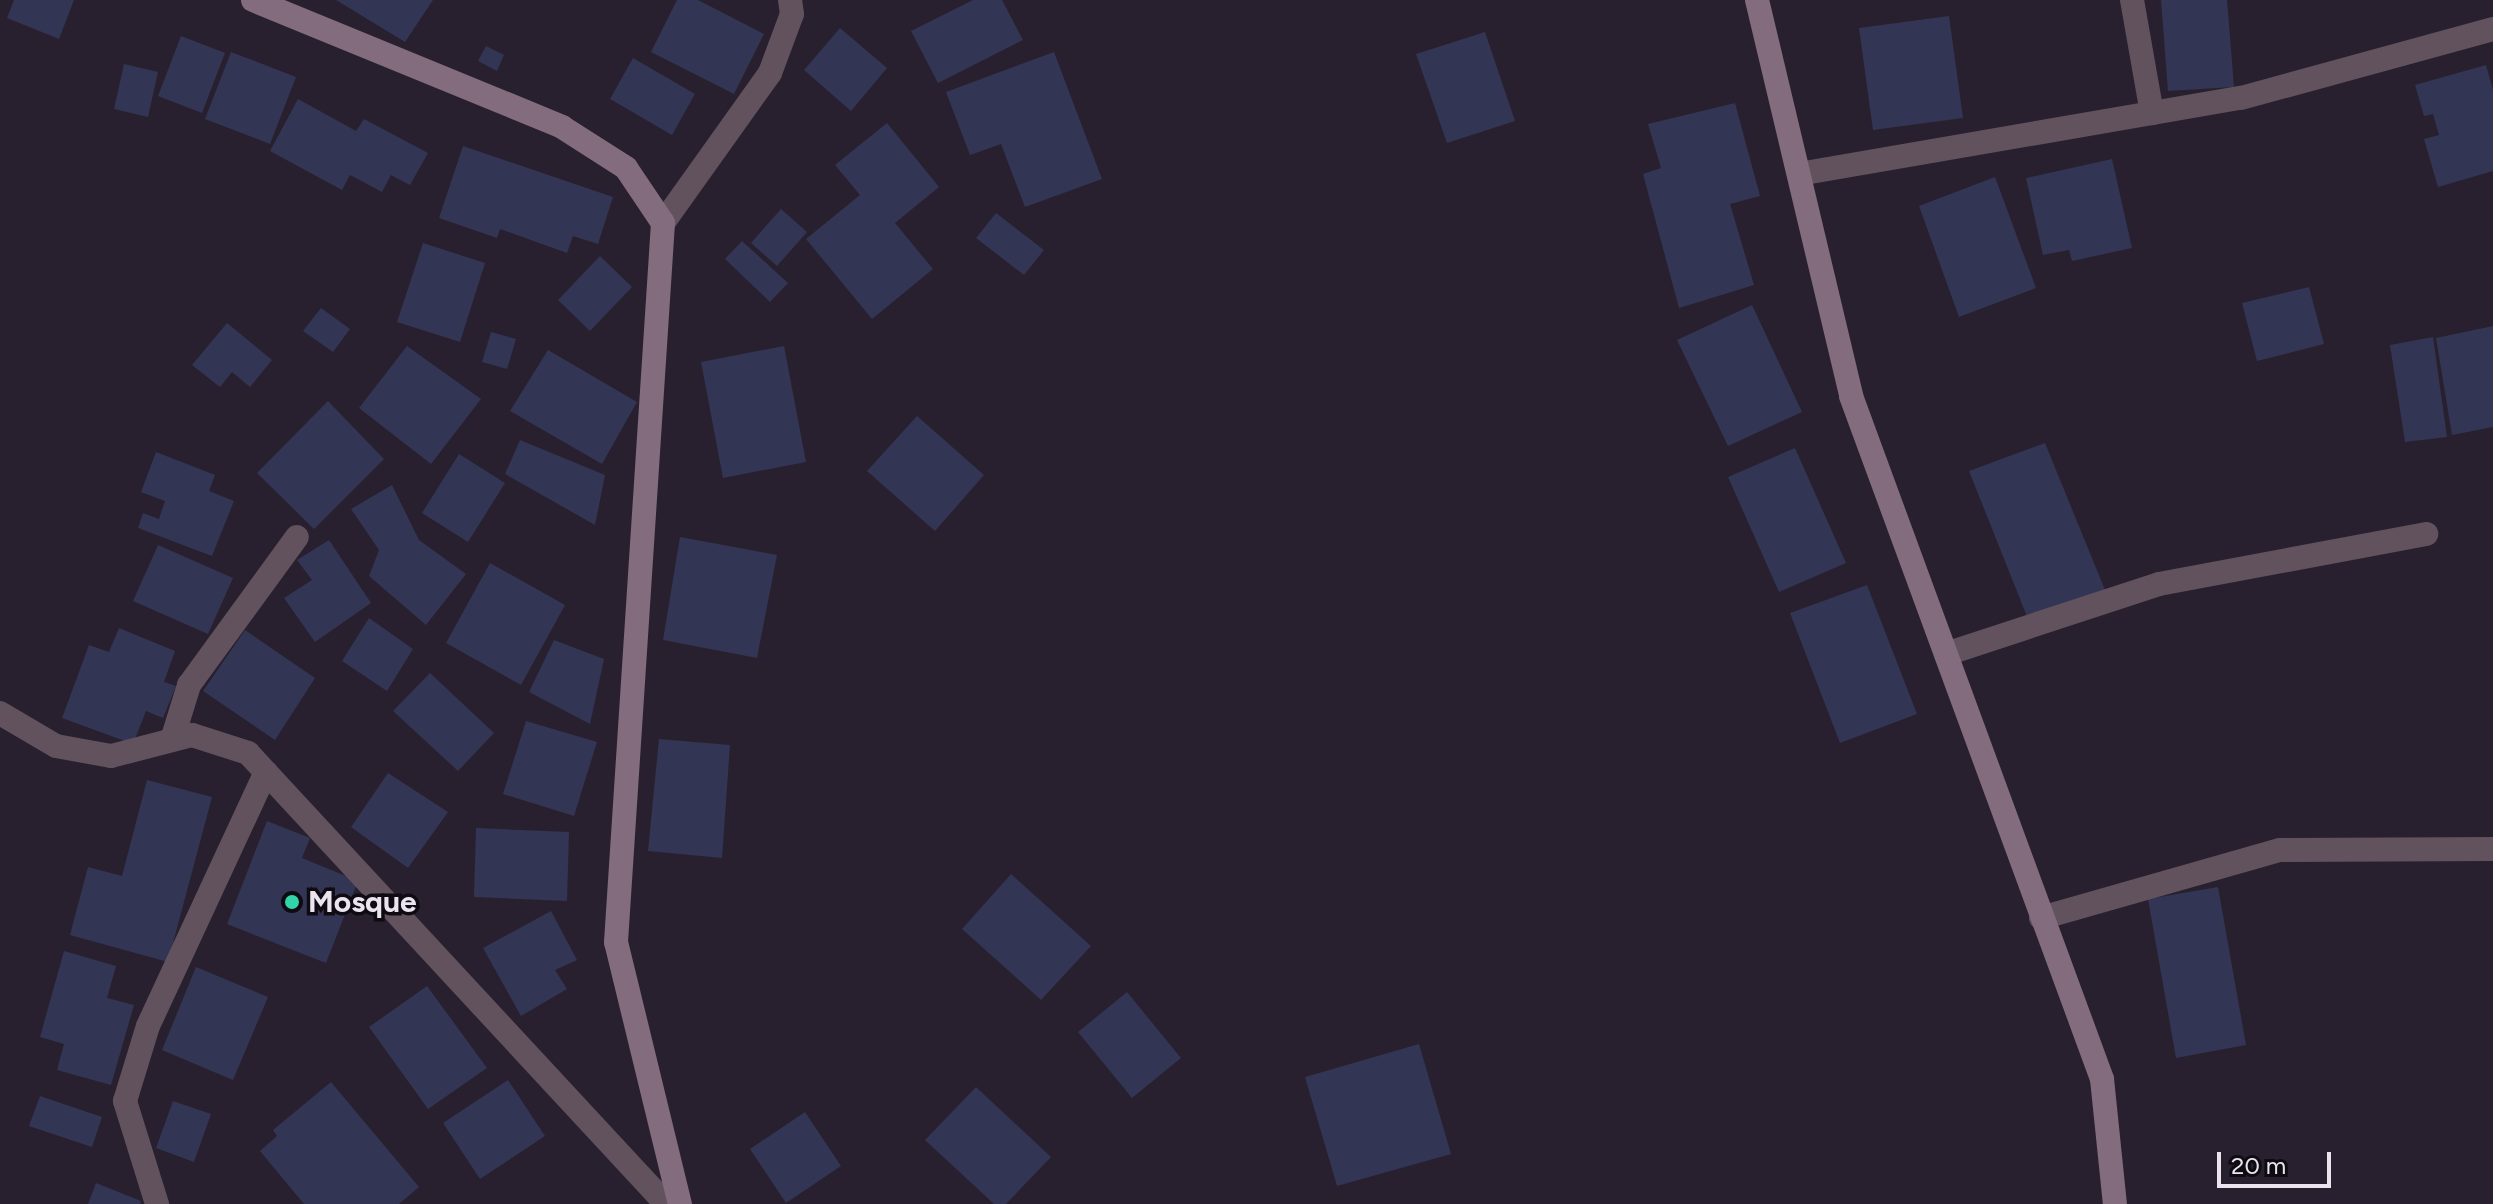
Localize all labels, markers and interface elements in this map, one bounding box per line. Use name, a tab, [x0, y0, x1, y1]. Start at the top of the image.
place label: Mosque	[308, 884, 417, 920]
marker: Mosque	[283, 893, 301, 911]
scale bar	[2221, 1136, 2335, 1186]
text: 20 m	[2231, 1151, 2286, 1180]

